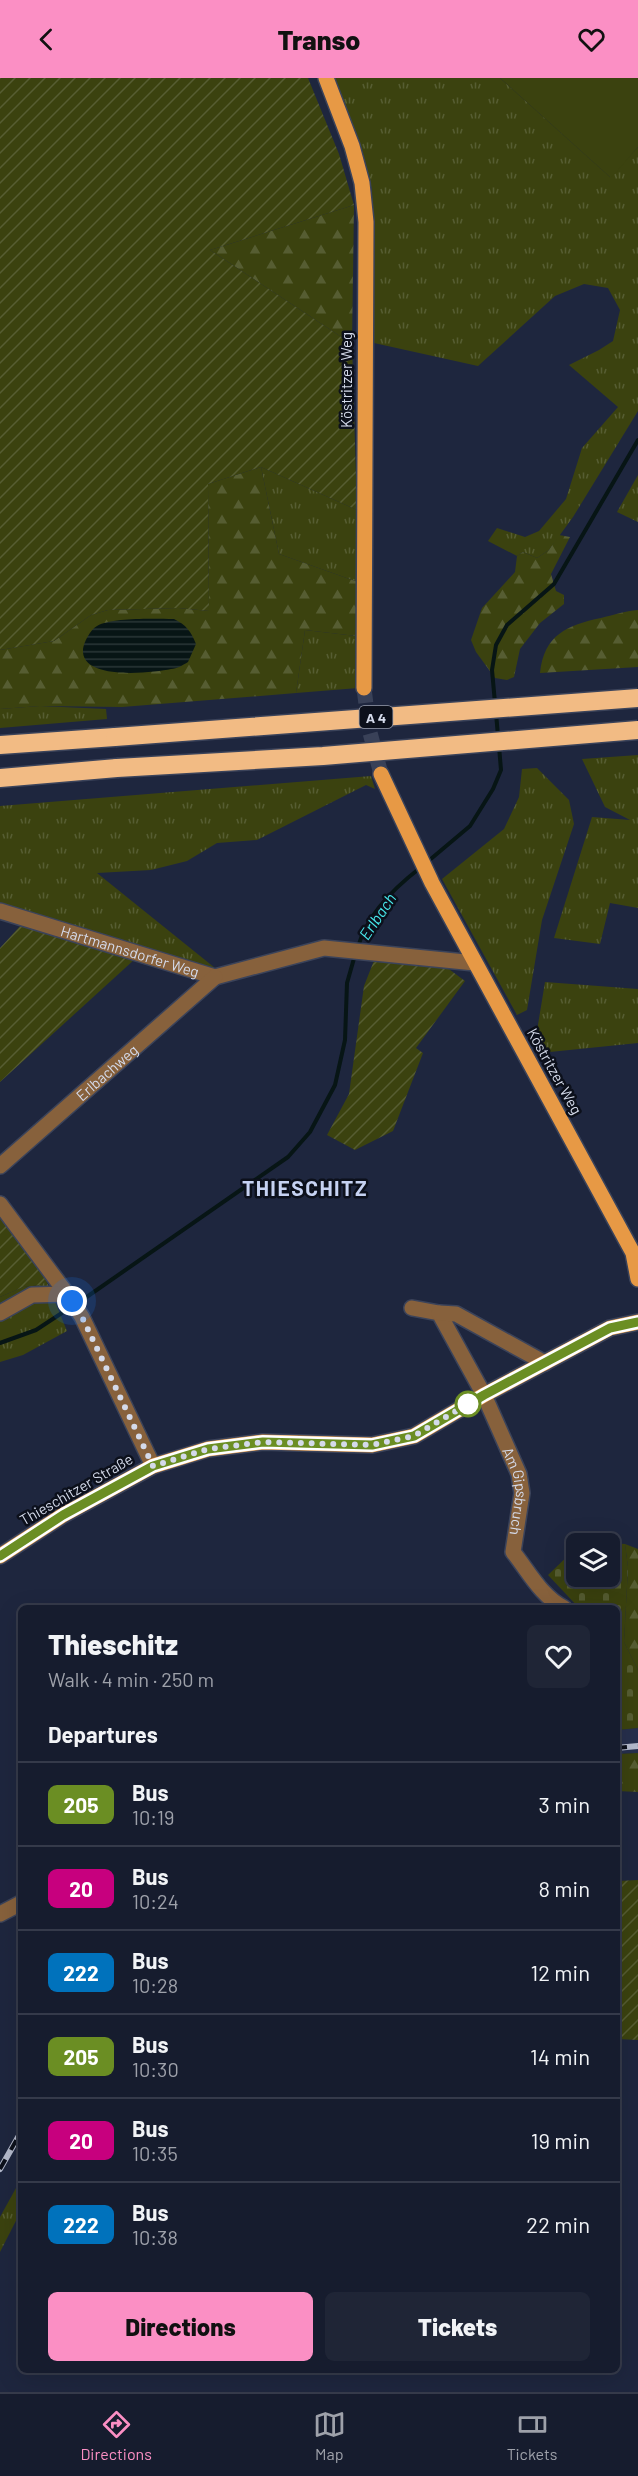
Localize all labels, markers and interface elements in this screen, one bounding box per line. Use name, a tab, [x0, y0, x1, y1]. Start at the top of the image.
icon: back	[30, 23, 63, 56]
text: Transo	[278, 23, 360, 55]
icon: heart	[575, 23, 608, 56]
street label: Köstritzer Weg	[337, 332, 355, 428]
road number: A 4	[360, 706, 392, 728]
water label: Erlbach	[355, 889, 399, 943]
street label: Hartmannsdorfer Weg	[59, 921, 201, 981]
street label: Köstritzer Weg	[524, 1025, 586, 1117]
street label: Erlbachweg	[72, 1040, 141, 1104]
district label: THIESCHITZ	[242, 1175, 368, 1200]
your location	[57, 1286, 87, 1316]
unlabelled marker	[455, 1391, 481, 1417]
street label: Am Gipsbruch	[499, 1444, 531, 1537]
street label: Thieschitzer Straße	[16, 1449, 136, 1529]
map controls	[566, 1533, 620, 1587]
button: layers	[566, 1533, 620, 1587]
button: heart	[527, 1625, 590, 1688]
text: Thieschitz	[48, 1627, 178, 1661]
text: Walk · 4 min · 250 m	[48, 1667, 214, 1691]
text: Departures	[48, 1721, 158, 1747]
text: Bus	[132, 1779, 169, 1805]
text: 3 min	[539, 1791, 590, 1817]
text: 205	[63, 1792, 99, 1817]
text: 10:19	[132, 1805, 175, 1829]
text: Bus	[132, 1863, 169, 1889]
text: 8 min	[538, 1875, 590, 1901]
text: 20	[69, 1876, 93, 1901]
text: 10:24	[132, 1889, 179, 1913]
text: Bus	[132, 1947, 169, 1973]
text: 12 min	[530, 1959, 590, 1985]
text: 222	[63, 1960, 99, 1985]
text: 10:28	[132, 1973, 178, 1997]
text: Bus	[132, 2031, 169, 2057]
text: 14 min	[530, 2043, 590, 2069]
text: 205	[63, 2044, 99, 2069]
text: 10:30	[132, 2057, 179, 2081]
text: Bus	[132, 2115, 169, 2141]
text: 19 min	[531, 2127, 590, 2153]
text: 20	[69, 2128, 93, 2153]
text: 10:35	[132, 2141, 178, 2165]
text: Bus	[132, 2199, 169, 2225]
text: 22 min	[526, 2211, 590, 2237]
text: 222	[63, 2212, 99, 2237]
text: 10:38	[132, 2225, 178, 2249]
button: Directions	[48, 2292, 313, 2361]
button: Tickets	[325, 2292, 590, 2361]
tab: Directions	[80, 2408, 152, 2463]
tab: Map	[313, 2408, 346, 2463]
tab: Tickets	[507, 2408, 558, 2463]

